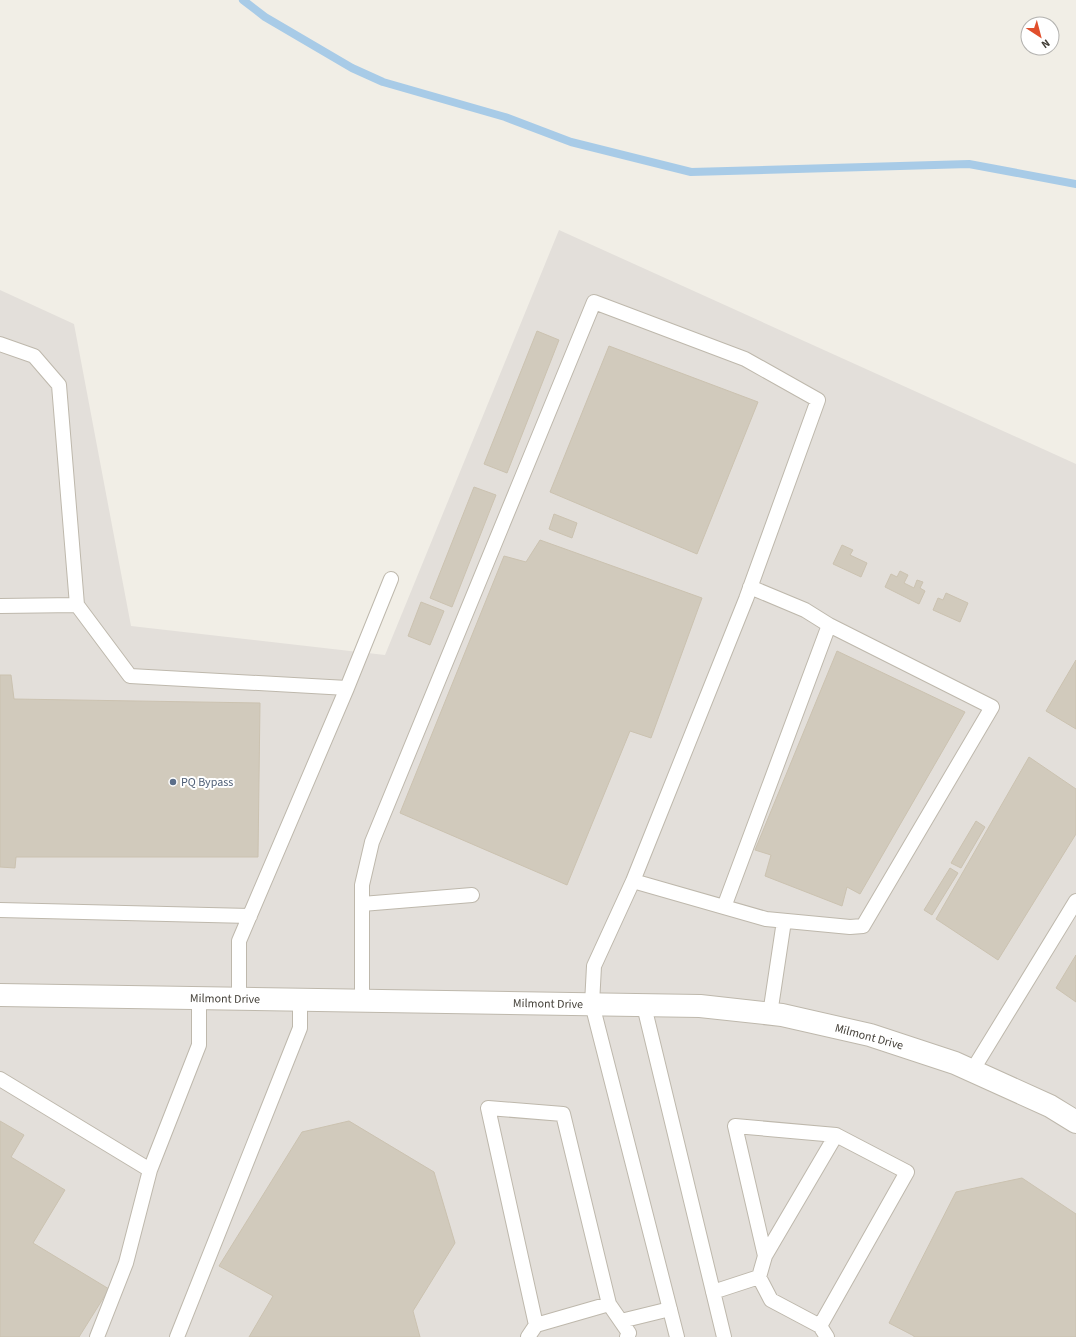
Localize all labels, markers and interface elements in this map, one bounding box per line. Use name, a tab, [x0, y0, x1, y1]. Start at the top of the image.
north arrow	[1020, 16, 1060, 56]
text: N	[1038, 35, 1053, 52]
place label: PQ Bypass	[181, 774, 233, 791]
marker: PQ Bypass	[168, 777, 178, 787]
street label: Milmont Drive	[190, 990, 260, 1008]
street label: Milmont Drive	[513, 995, 583, 1013]
street label: Milmont Drive	[833, 1020, 905, 1054]

